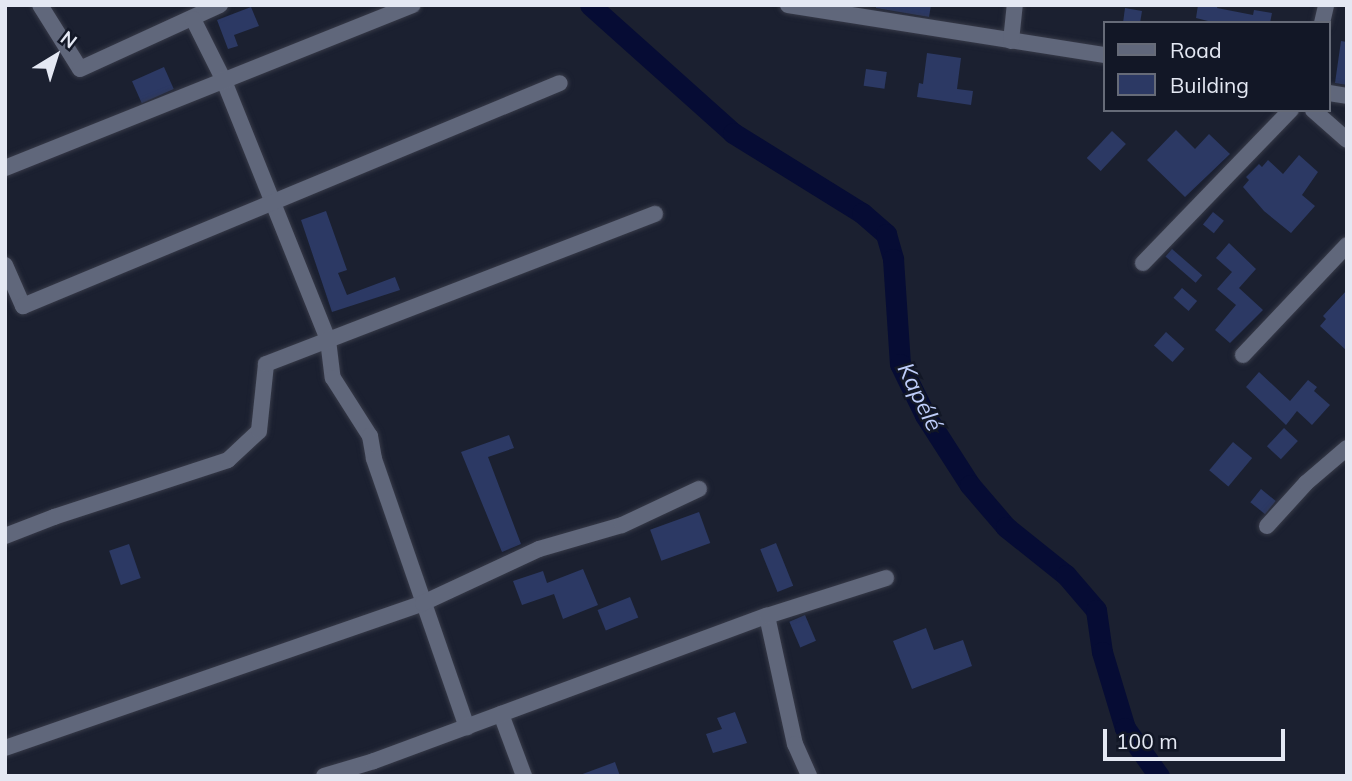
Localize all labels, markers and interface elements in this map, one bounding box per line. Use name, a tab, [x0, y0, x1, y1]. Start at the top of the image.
north arrow	[21, 21, 91, 91]
legend	[1104, 21, 1331, 112]
text: N	[56, 26, 82, 53]
text: Road	[1170, 37, 1221, 63]
text: Building	[1170, 72, 1249, 98]
water label: Kapélé	[892, 358, 948, 436]
scale bar	[1107, 714, 1289, 758]
text: 100 m	[1116, 728, 1178, 754]

